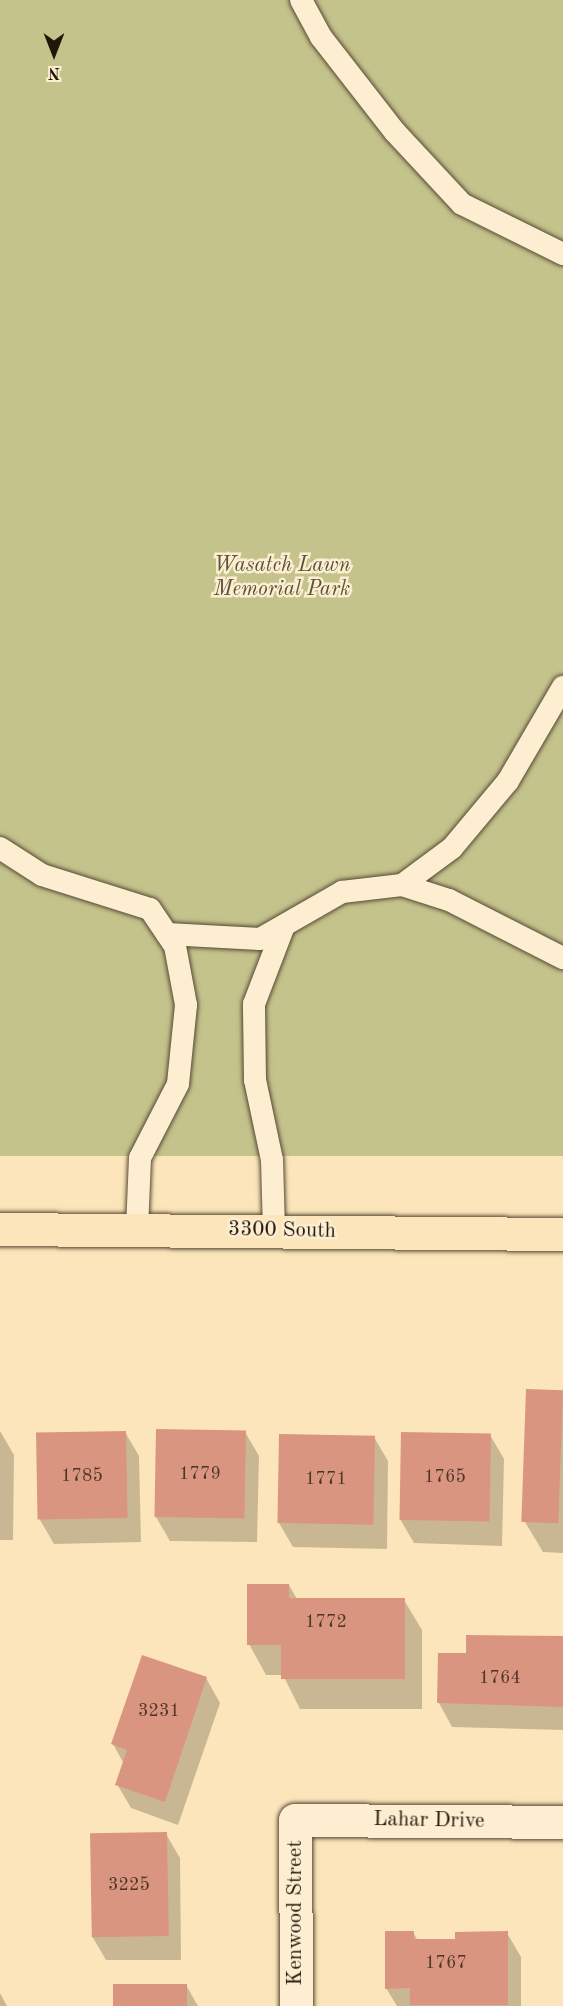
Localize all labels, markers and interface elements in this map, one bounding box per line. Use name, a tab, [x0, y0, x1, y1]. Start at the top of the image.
north arrow	[24, 24, 84, 84]
text: N	[48, 64, 60, 80]
park label: Wasatch Lawn Memorial Park	[213, 553, 351, 603]
street label: 3300 South	[228, 1217, 336, 1245]
house number: 1779	[179, 1463, 221, 1485]
house number: 1785	[61, 1465, 103, 1487]
house number: 1765	[424, 1466, 466, 1488]
house number: 1771	[305, 1468, 347, 1490]
house number: 1772	[305, 1611, 347, 1633]
house number: 1764	[479, 1667, 521, 1689]
house number: 3231	[138, 1700, 180, 1722]
street label: Lahar Drive	[373, 1807, 485, 1835]
street label: Kenwood Street	[283, 1840, 309, 1986]
house number: 3225	[108, 1874, 150, 1896]
house number: 1767	[425, 1952, 467, 1974]

